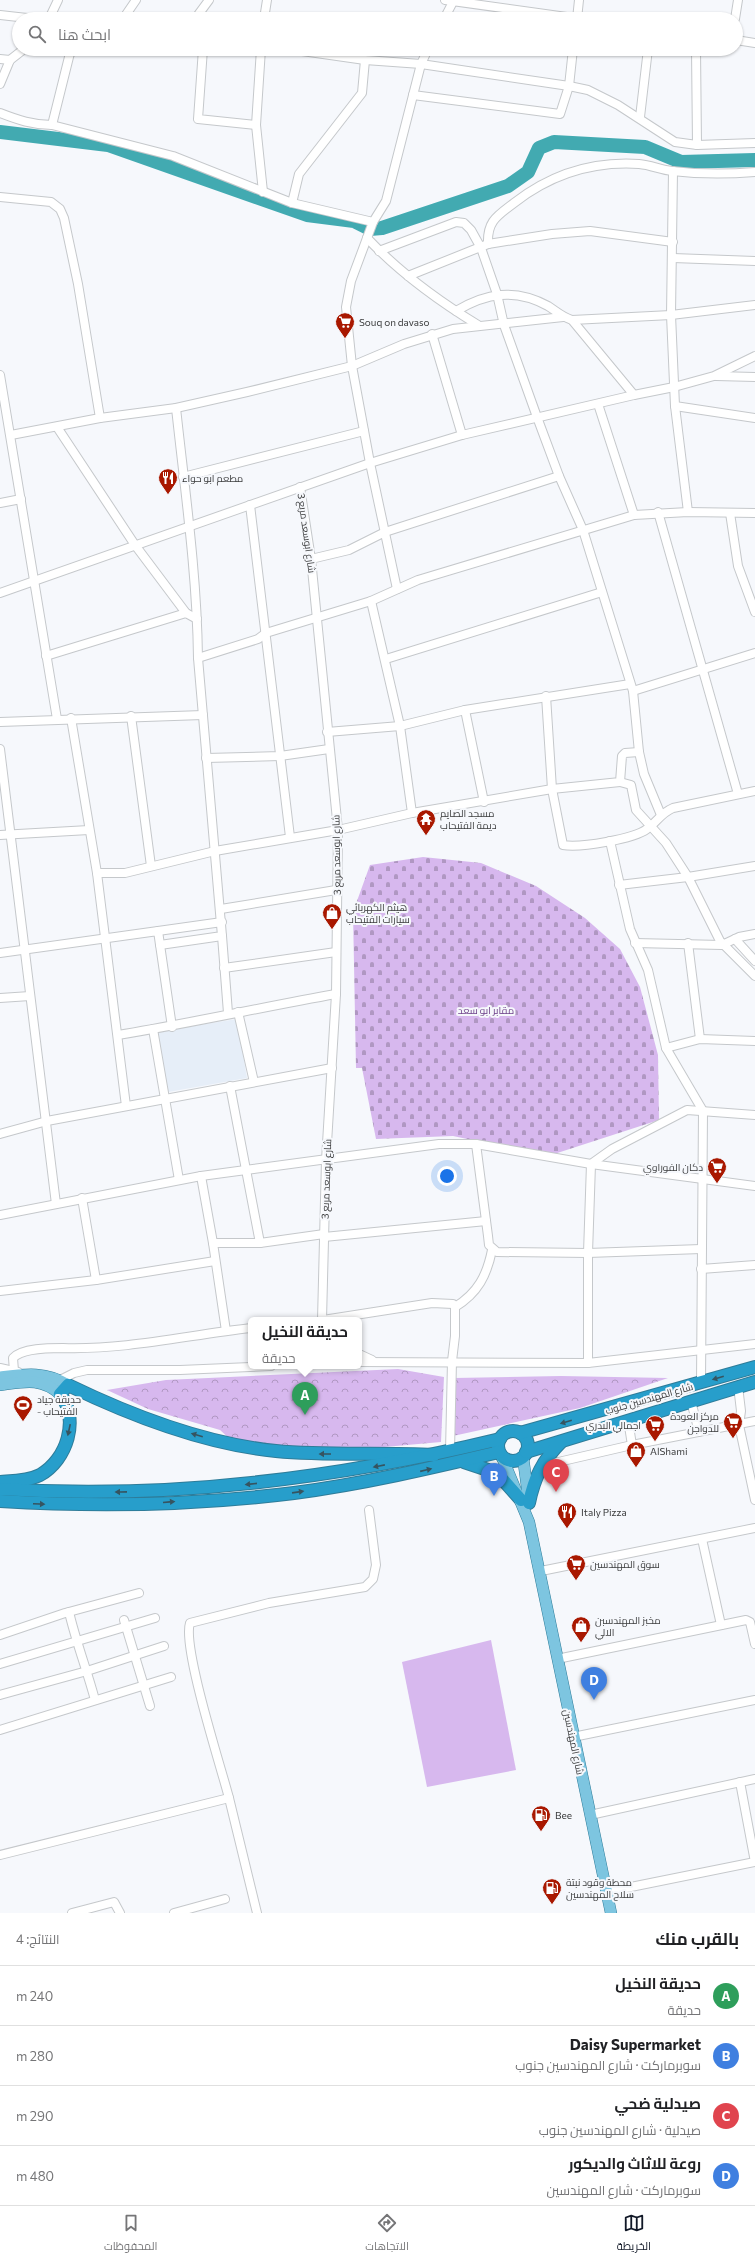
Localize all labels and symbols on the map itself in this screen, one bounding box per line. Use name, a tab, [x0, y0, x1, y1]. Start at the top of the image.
supermarket icon: Souq on davaso	[334, 311, 356, 339]
place label: Souq on davaso	[359, 316, 430, 328]
restaurant icon: مطعم ابو حواء	[157, 467, 179, 495]
place label: مطعم ابو حواء	[182, 472, 243, 486]
street label: شارع ابوسعد مربع 3	[294, 492, 319, 574]
place label: مسجد الصايم ديمة الفتيحاب	[440, 807, 497, 831]
temple icon: مسجد الصايم ديمة الفتيحاب	[415, 808, 437, 836]
street label: شارع ابوسعد مربع 3	[329, 815, 344, 895]
place label: هيثم الكهربائي سيارات الفتيحاب	[346, 901, 410, 925]
shop icon: هيثم الكهربائي سيارات الفتيحاب	[321, 902, 343, 930]
park label: مقابر ابو سعد	[458, 1004, 514, 1016]
street label: شارع ابوسعد مربع 3	[319, 1139, 334, 1219]
supermarket icon: دكان الفوراوي	[706, 1156, 728, 1184]
place label: دكان الفوراوي	[643, 1161, 703, 1175]
your location	[437, 1166, 457, 1186]
one-way arrow	[711, 1375, 723, 1381]
street label: شارع المهندسين جنوب	[604, 1380, 695, 1417]
pin: A	[292, 1382, 318, 1415]
place label: حديقة جياد - الفتيحاب	[37, 1393, 81, 1417]
sports icon: حديقة جياد - الفتيحاب	[12, 1394, 34, 1422]
place label: مركز العودة للدواجن	[670, 1410, 719, 1435]
supermarket icon: مركز العودة للدواجن	[722, 1411, 744, 1439]
supermarket icon: اجمالي البدري	[644, 1414, 666, 1442]
one-way arrow	[559, 1419, 572, 1425]
place label: اجمالي البدري	[586, 1419, 641, 1433]
one-way arrow	[66, 1424, 72, 1436]
one-way arrow	[191, 1432, 203, 1438]
shop icon: AlShami	[625, 1440, 647, 1468]
place label: AlShami	[650, 1445, 688, 1457]
one-way arrow	[318, 1451, 331, 1457]
pin: C	[543, 1459, 569, 1492]
one-way arrow	[373, 1463, 386, 1469]
pin: B	[481, 1463, 507, 1496]
one-way arrow	[420, 1466, 433, 1472]
one-way arrow	[245, 1480, 257, 1487]
one-way arrow	[114, 1489, 127, 1495]
one-way arrow	[292, 1489, 304, 1495]
one-way arrow	[163, 1499, 175, 1506]
one-way arrow	[33, 1500, 45, 1507]
restaurant icon: Italy Pizza	[556, 1501, 578, 1529]
place label: Italy Pizza	[581, 1506, 627, 1518]
supermarket icon: سوق المهندسين	[565, 1553, 587, 1581]
place label: سوق المهندسين	[590, 1558, 660, 1571]
place label: مخبز المهندسبن الالي	[595, 1614, 661, 1640]
shop icon: مخبز المهندسبن الالي	[570, 1615, 592, 1643]
pin: D	[581, 1667, 607, 1700]
street label: شارع المهندسين	[560, 1708, 587, 1776]
fuel station icon: Bee	[530, 1804, 552, 1832]
place label: Bee	[555, 1809, 572, 1821]
place label: محطة وقود نبتة سلاح المهندسين	[566, 1876, 634, 1901]
fuel station icon: محطة وقود نبتة سلاح المهندسين	[541, 1877, 563, 1905]

